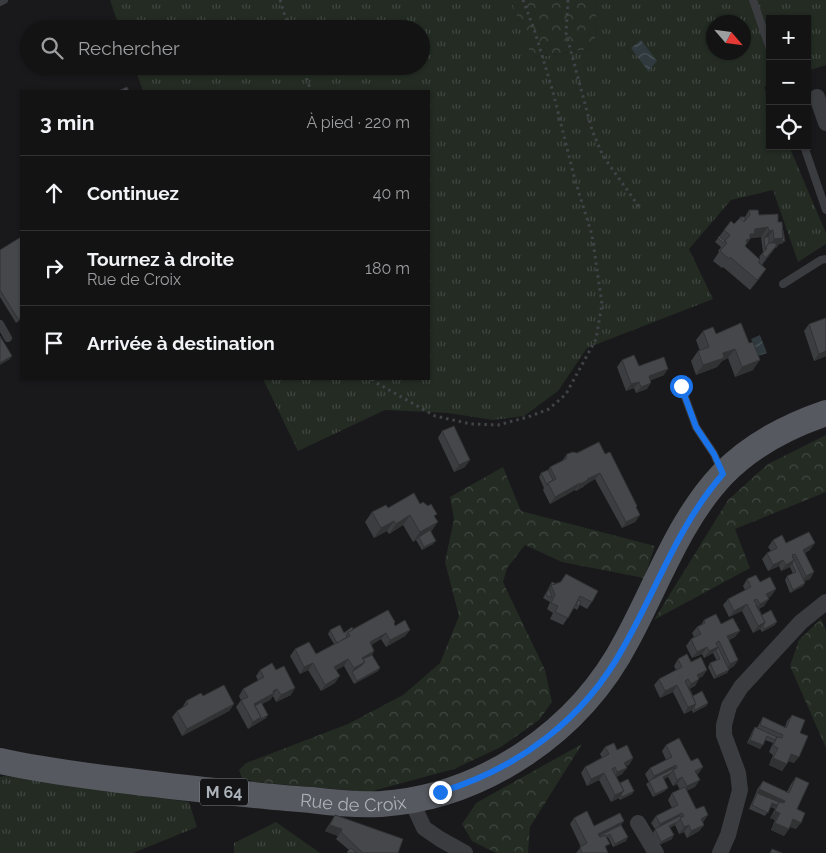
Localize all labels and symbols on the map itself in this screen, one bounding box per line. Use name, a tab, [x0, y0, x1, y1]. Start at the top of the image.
north arrow	[706, 15, 751, 60]
route start	[670, 375, 693, 398]
road number: M 64	[200, 779, 248, 806]
route end	[429, 781, 452, 804]
street label: Rue de Croix	[300, 789, 408, 815]

